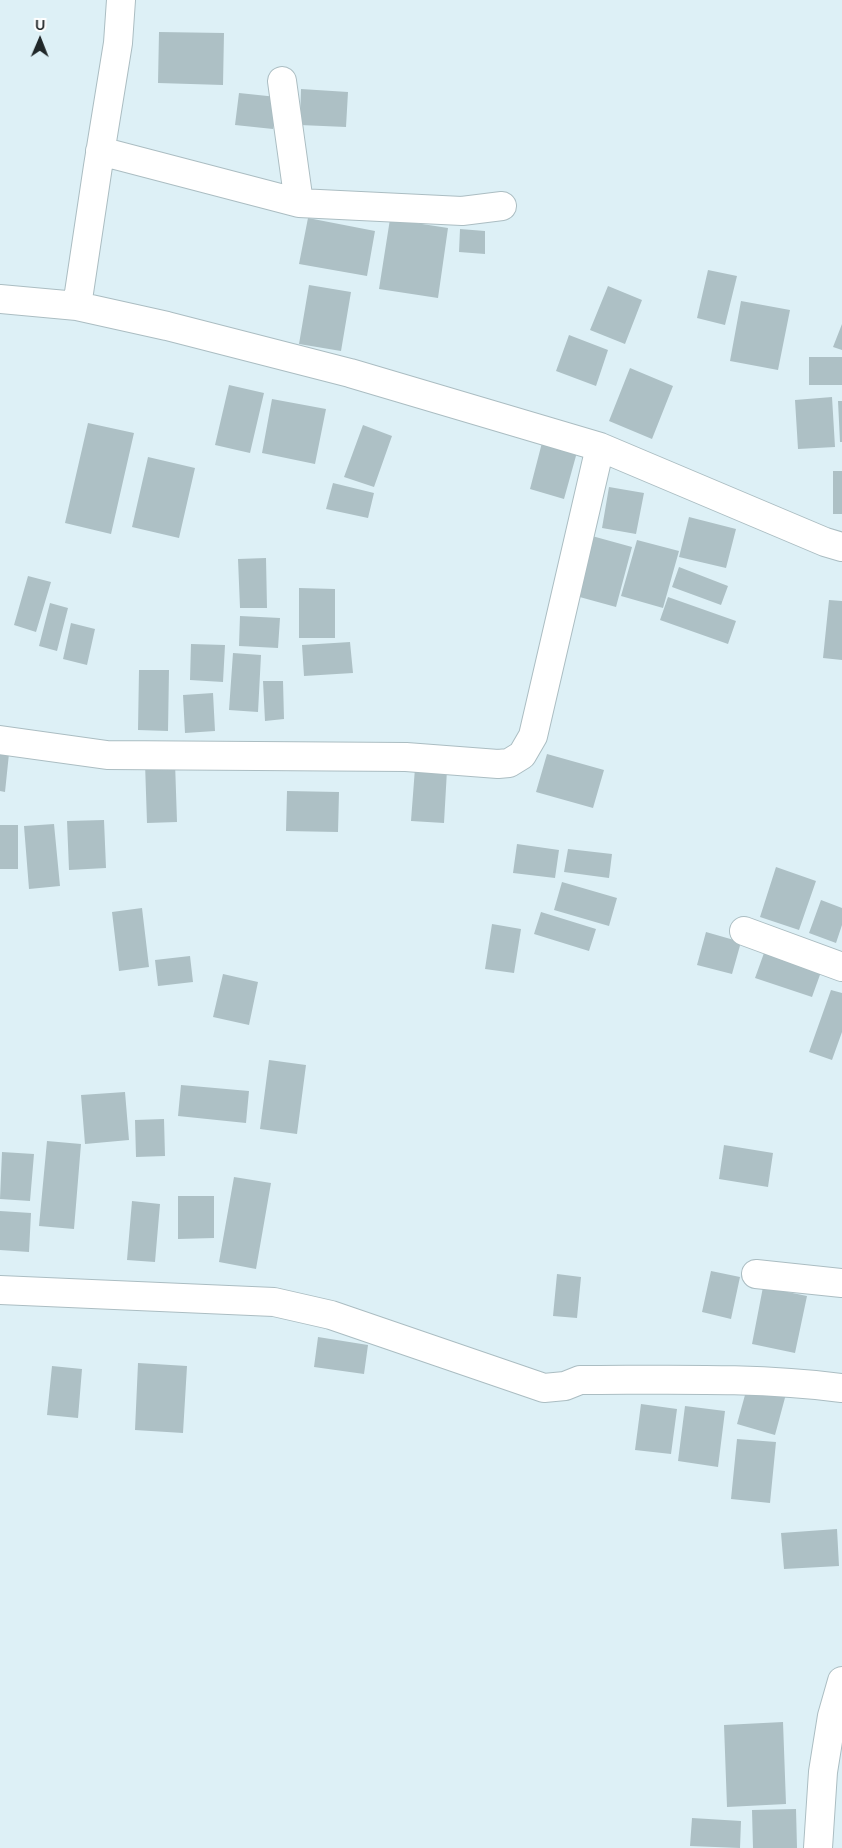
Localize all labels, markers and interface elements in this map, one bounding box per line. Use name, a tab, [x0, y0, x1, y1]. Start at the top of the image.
north arrow	[15, 15, 65, 65]
text: U	[35, 16, 46, 33]

